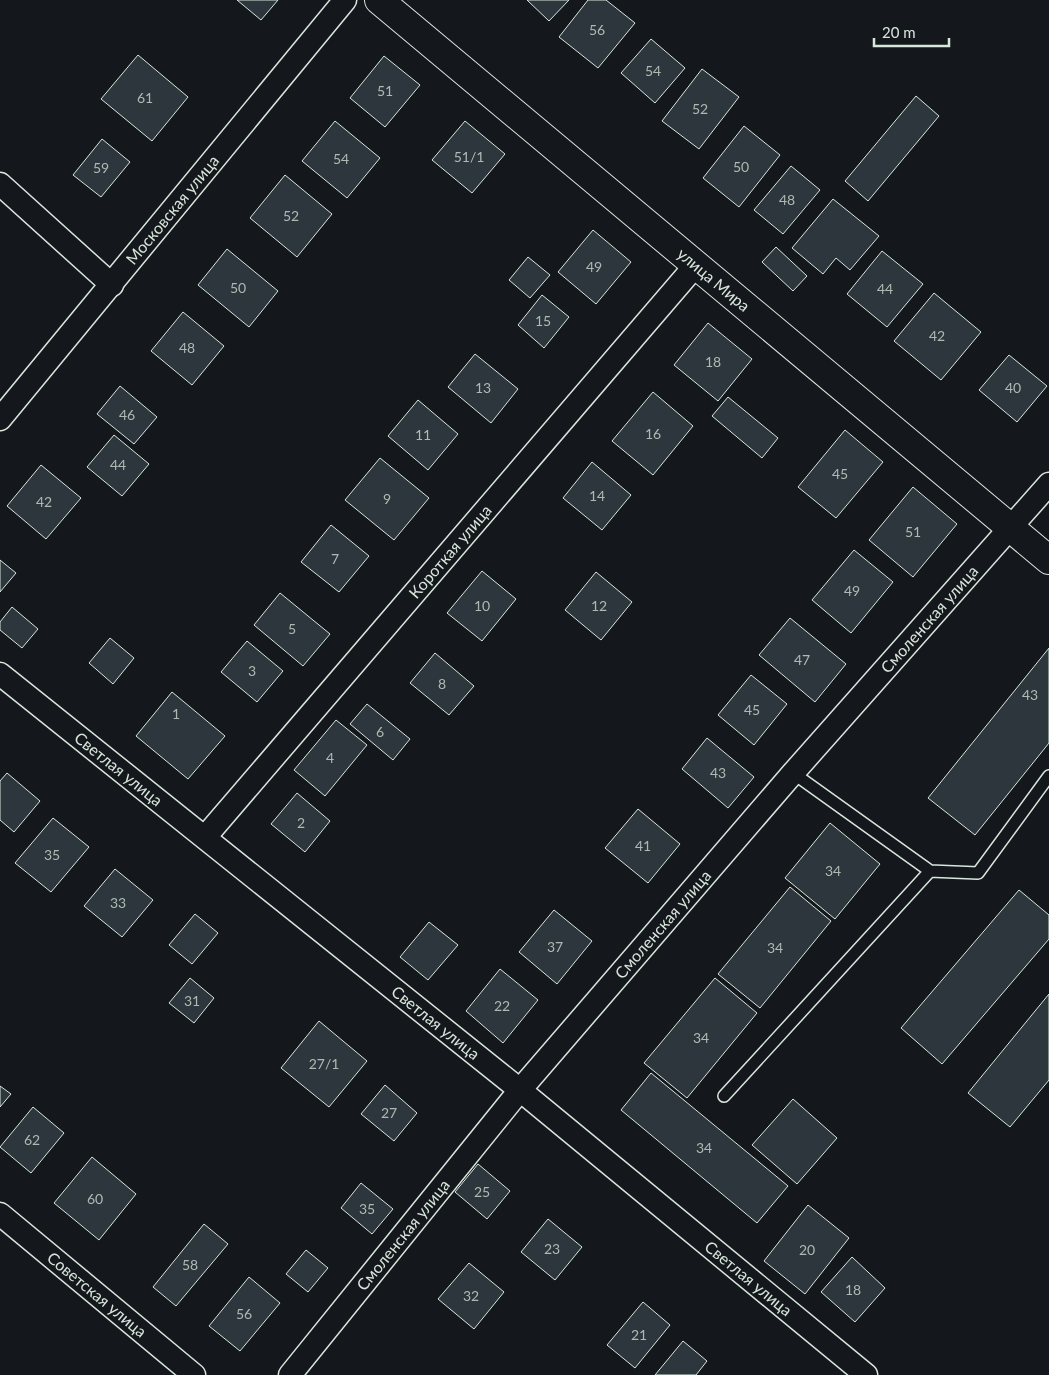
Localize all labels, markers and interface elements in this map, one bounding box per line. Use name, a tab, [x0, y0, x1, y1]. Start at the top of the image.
scale bar	[874, 15, 949, 47]
house number: 56	[589, 21, 605, 38]
text: 20 m	[882, 23, 916, 41]
house number: 54	[645, 62, 661, 79]
house number: 51	[377, 82, 393, 99]
house number: 61	[137, 89, 153, 106]
house number: 52	[692, 100, 708, 117]
house number: 51/1	[454, 148, 484, 165]
house number: 54	[333, 150, 349, 167]
street label: Московская улица	[121, 151, 222, 268]
house number: 50	[733, 158, 749, 175]
house number: 59	[93, 159, 109, 176]
house number: 48	[779, 191, 795, 208]
house number: 52	[283, 207, 299, 224]
street label: улица Мира	[674, 243, 754, 315]
house number: 49	[586, 258, 602, 275]
house number: 50	[230, 279, 246, 296]
house number: 44	[877, 280, 893, 297]
house number: 15	[535, 312, 551, 329]
house number: 42	[929, 327, 945, 344]
house number: 48	[179, 339, 195, 356]
house number: 18	[705, 353, 721, 370]
house number: 13	[475, 379, 491, 396]
house number: 40	[1005, 379, 1021, 396]
house number: 46	[119, 406, 135, 423]
house number: 16	[645, 425, 661, 442]
house number: 11	[415, 426, 431, 443]
house number: 44	[110, 456, 126, 473]
house number: 45	[832, 465, 848, 482]
house number: 14	[589, 487, 605, 504]
house number: 9	[383, 490, 391, 507]
house number: 42	[36, 493, 52, 510]
street label: Короткая улица	[404, 500, 495, 602]
house number: 51	[905, 523, 921, 540]
house number: 7	[331, 550, 339, 567]
street label: Смоленская улица	[876, 561, 981, 677]
house number: 49	[844, 582, 860, 599]
house number: 10	[474, 597, 490, 614]
house number: 12	[591, 597, 607, 614]
house number: 5	[288, 620, 296, 637]
house number: 47	[794, 651, 810, 668]
house number: 3	[248, 662, 256, 679]
house number: 8	[438, 675, 446, 692]
house number: 43	[1022, 686, 1038, 703]
house number: 45	[744, 701, 760, 718]
house number: 1	[172, 705, 180, 722]
house number: 6	[376, 723, 384, 740]
street label: Светлая улица	[71, 728, 167, 809]
house number: 4	[326, 749, 334, 766]
house number: 43	[710, 764, 726, 781]
house number: 2	[297, 814, 305, 831]
house number: 41	[635, 837, 651, 854]
house number: 35	[44, 846, 60, 863]
house number: 34	[825, 862, 841, 879]
street label: Смоленская улица	[610, 866, 714, 982]
house number: 33	[110, 894, 126, 911]
house number: 37	[547, 938, 563, 955]
house number: 34	[767, 939, 783, 956]
street label: Светлая улица	[388, 981, 484, 1063]
house number: 31	[184, 992, 200, 1009]
house number: 22	[494, 997, 510, 1014]
house number: 34	[693, 1029, 709, 1046]
house number: 27/1	[309, 1055, 339, 1072]
house number: 27	[381, 1104, 397, 1121]
house number: 62	[24, 1131, 40, 1148]
house number: 34	[696, 1139, 712, 1156]
street label: Смоленская улица	[352, 1175, 453, 1294]
house number: 25	[474, 1183, 490, 1200]
house number: 60	[87, 1190, 103, 1207]
house number: 35	[359, 1200, 375, 1217]
street label: Светлая улица	[701, 1236, 796, 1319]
house number: 23	[544, 1240, 560, 1257]
house number: 20	[799, 1241, 815, 1258]
street label: Советская улица	[44, 1247, 151, 1341]
house number: 58	[182, 1256, 198, 1273]
house number: 18	[845, 1281, 861, 1298]
house number: 32	[463, 1287, 479, 1304]
house number: 56	[236, 1305, 252, 1322]
house number: 21	[631, 1326, 647, 1343]

